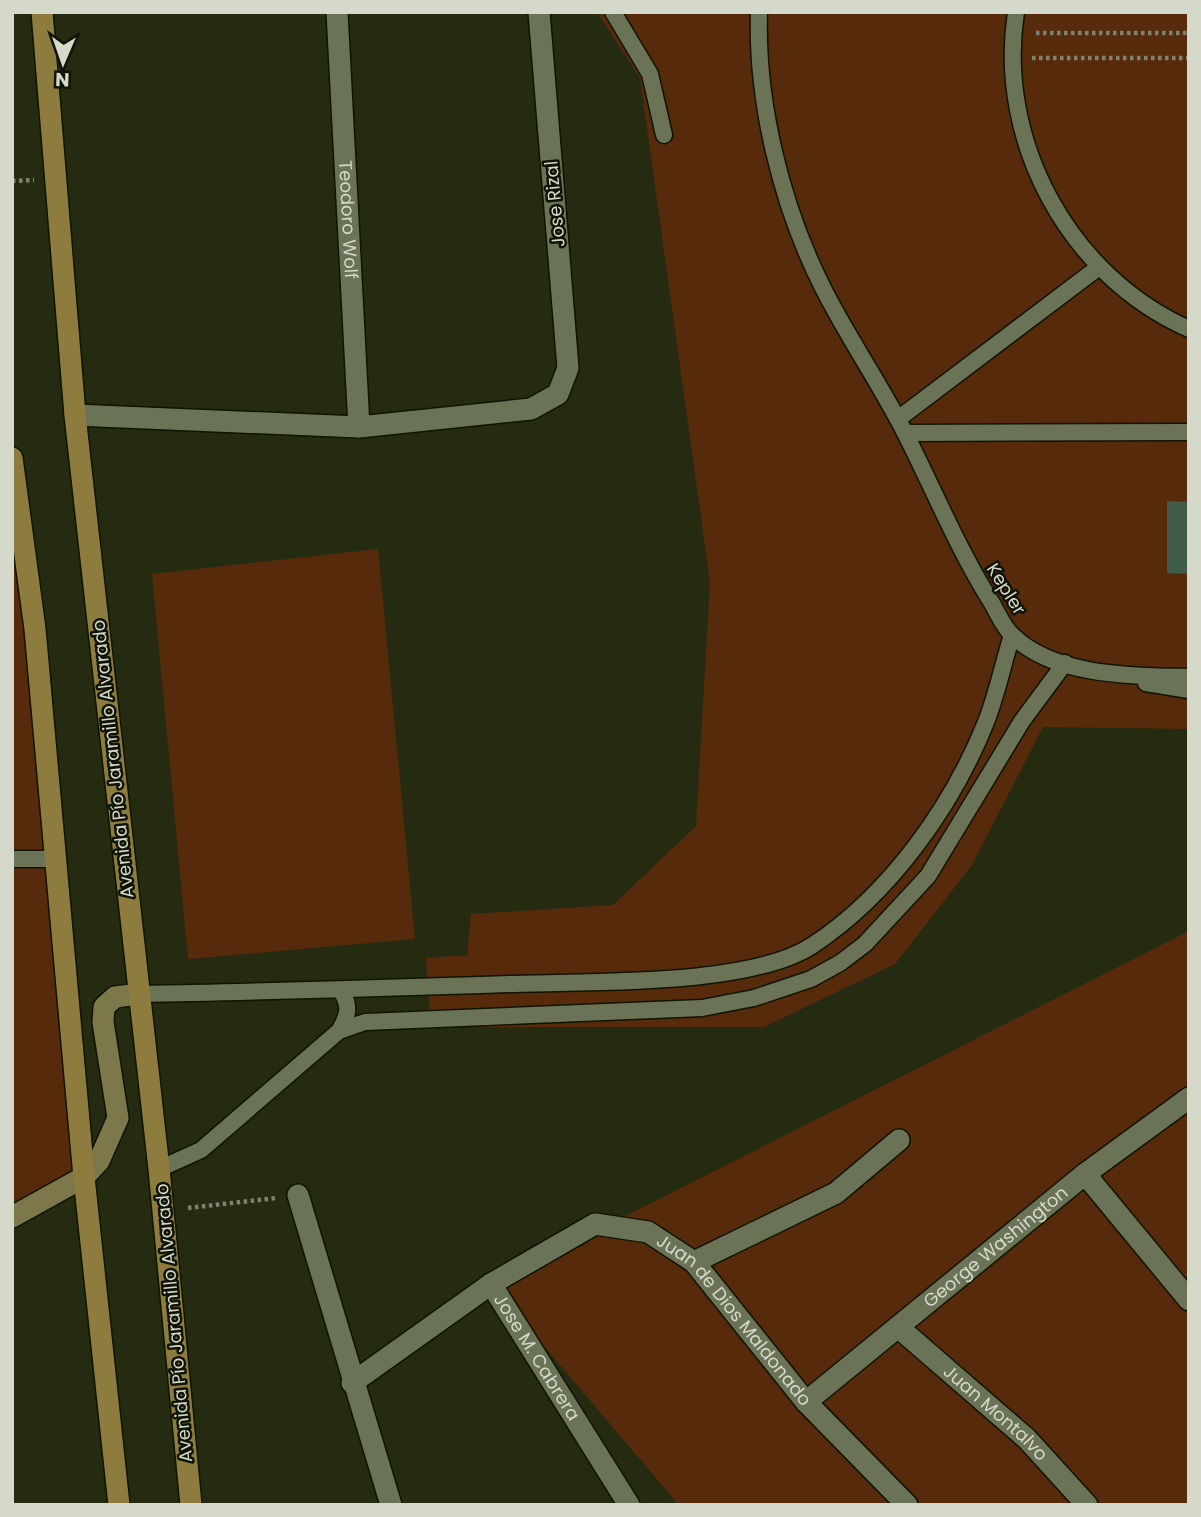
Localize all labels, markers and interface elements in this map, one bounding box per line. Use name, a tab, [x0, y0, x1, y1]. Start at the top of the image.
north arrow	[28, 28, 98, 98]
text: N	[55, 66, 70, 93]
street label: Teodoro Wolf	[333, 160, 364, 280]
street label: Jose Rizal	[538, 160, 571, 248]
street label: Kepler	[981, 558, 1032, 620]
street label: Avenida Pío Jaramillo Alvarado	[85, 619, 140, 899]
street label: George Washington	[918, 1180, 1073, 1313]
street label: Avenida Pío Jaramillo Alvarado	[149, 1183, 198, 1463]
street label: Juan de Dios Maldonado	[652, 1228, 817, 1411]
street label: Jose M. Cabrera	[488, 1289, 586, 1425]
street label: Juan Montalvo	[938, 1359, 1054, 1466]

